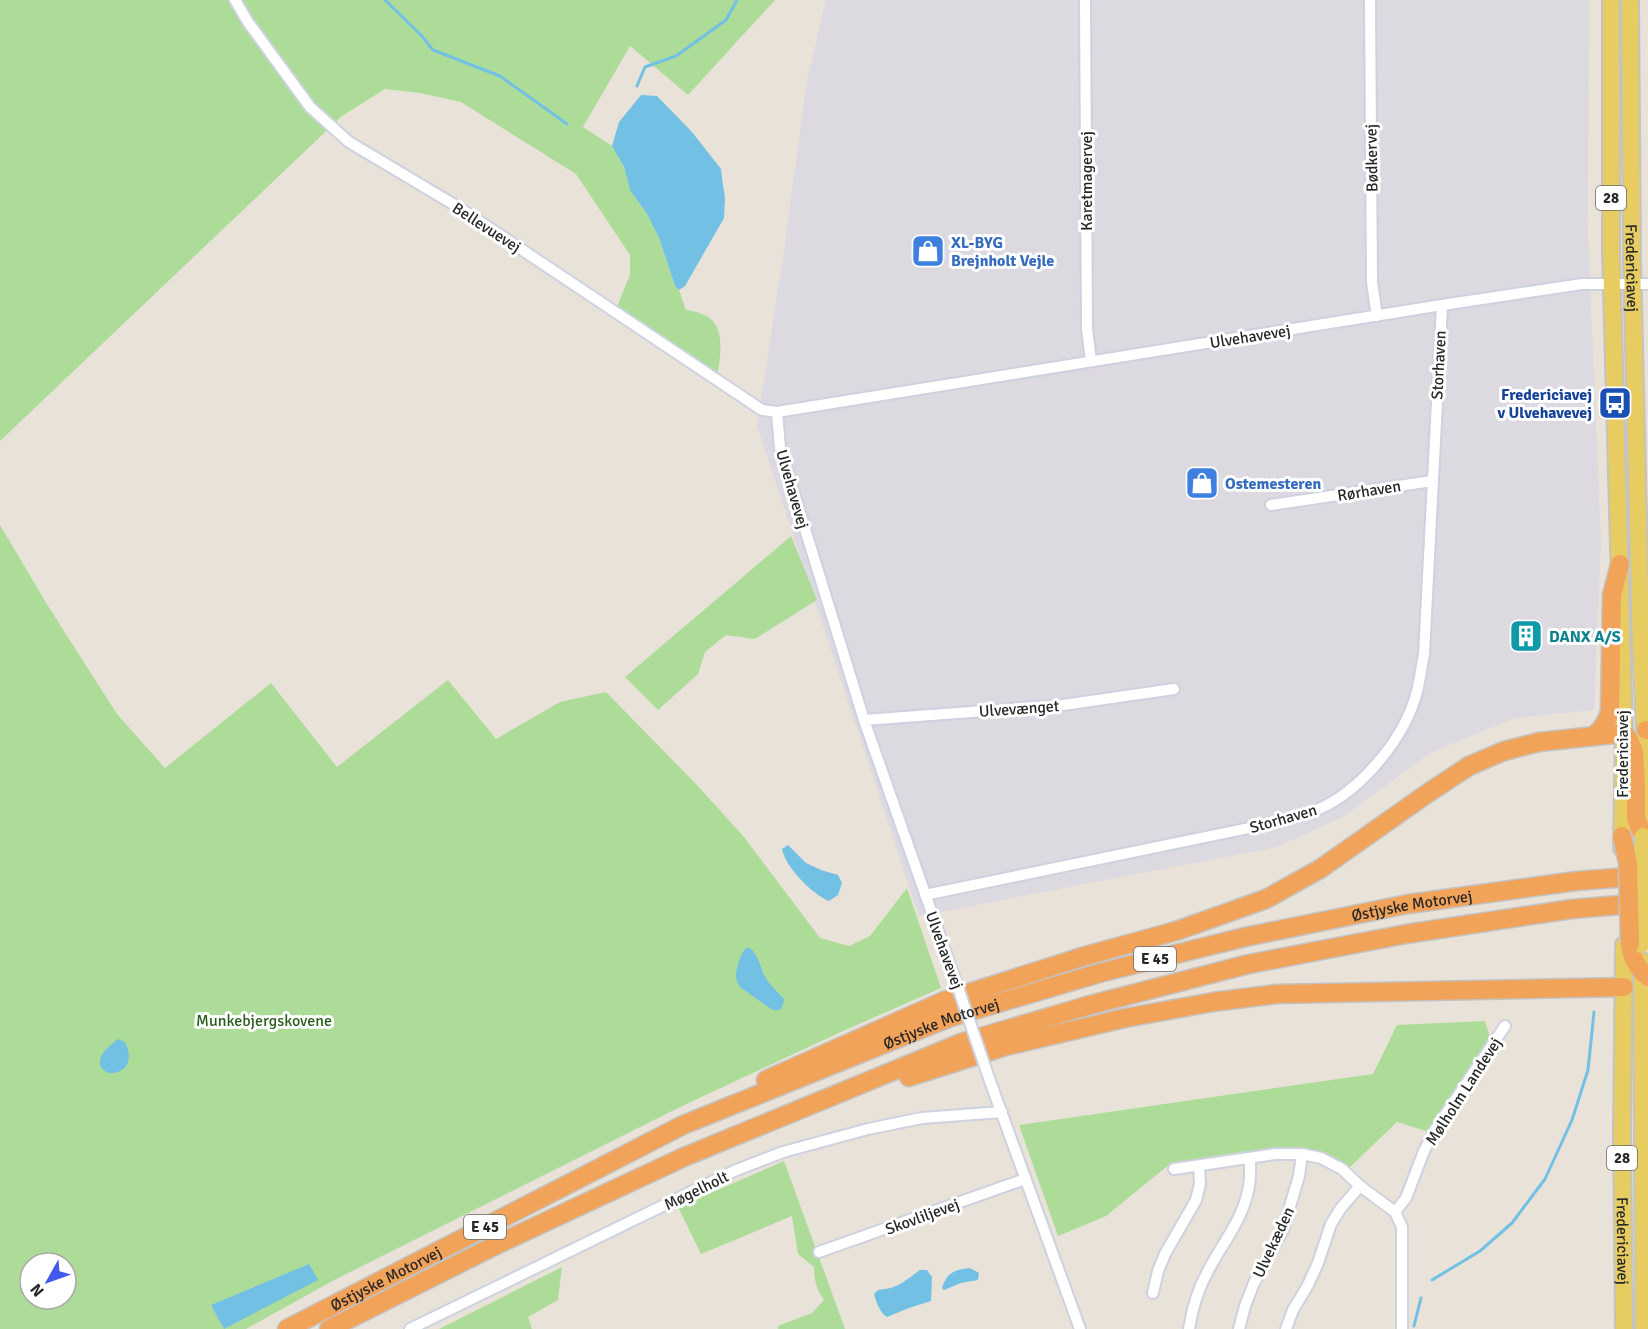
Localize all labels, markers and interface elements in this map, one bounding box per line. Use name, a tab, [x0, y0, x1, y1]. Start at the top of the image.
street label: Bødkervej	[1361, 124, 1383, 192]
street label: Karetmagervej	[1077, 131, 1097, 231]
road number: 28	[1596, 186, 1626, 210]
street label: Bellevuevej	[448, 198, 525, 257]
street label: Fredericiavej	[1621, 224, 1642, 312]
shop icon: XL-BYG Brejnholt Vejle	[910, 233, 946, 269]
place label: XL-BYG Brejnholt Vejle	[951, 233, 1054, 271]
street label: Ulvehavevej	[1208, 321, 1292, 353]
street label: Storhaven	[1427, 330, 1451, 400]
place label: Fredericiavej v Ulvehavevej	[1496, 385, 1592, 423]
bus stop icon: Fredericiavej v Ulvehavevej	[1597, 385, 1633, 421]
street label: Ulvehavevej	[771, 447, 813, 531]
shop icon: Ostemesteren	[1184, 465, 1220, 501]
place label: Ostemesteren	[1225, 474, 1321, 494]
street label: Rørhaven	[1336, 476, 1402, 506]
building icon: DANX A/S	[1508, 618, 1544, 654]
place label: DANX A/S	[1549, 627, 1621, 647]
street label: Ulvevænget	[978, 696, 1060, 722]
street label: Fredericiavej	[1613, 710, 1633, 798]
street label: Storhaven	[1247, 800, 1319, 838]
street label: Østjyske Motorvej	[1350, 886, 1473, 926]
street label: Ulvehavevej	[921, 909, 967, 992]
road number: E 45	[1134, 947, 1176, 971]
street label: Østjyske Motorvej	[880, 994, 1002, 1054]
park label: Munkebjergskovene	[196, 1011, 332, 1031]
street label: Mølholm Landevej	[1421, 1034, 1506, 1149]
road number: 28	[1607, 1146, 1637, 1170]
street label: Møgelholt	[661, 1167, 732, 1215]
street label: Skovliljevej	[883, 1194, 962, 1240]
street label: Fredericiavej	[1612, 1197, 1633, 1285]
street label: Ulvekæden	[1249, 1204, 1299, 1281]
road number: E 45	[464, 1215, 506, 1239]
street label: Østjyske Motorvej	[327, 1242, 445, 1316]
north arrow	[18, 1251, 78, 1311]
text: N	[26, 1279, 49, 1301]

